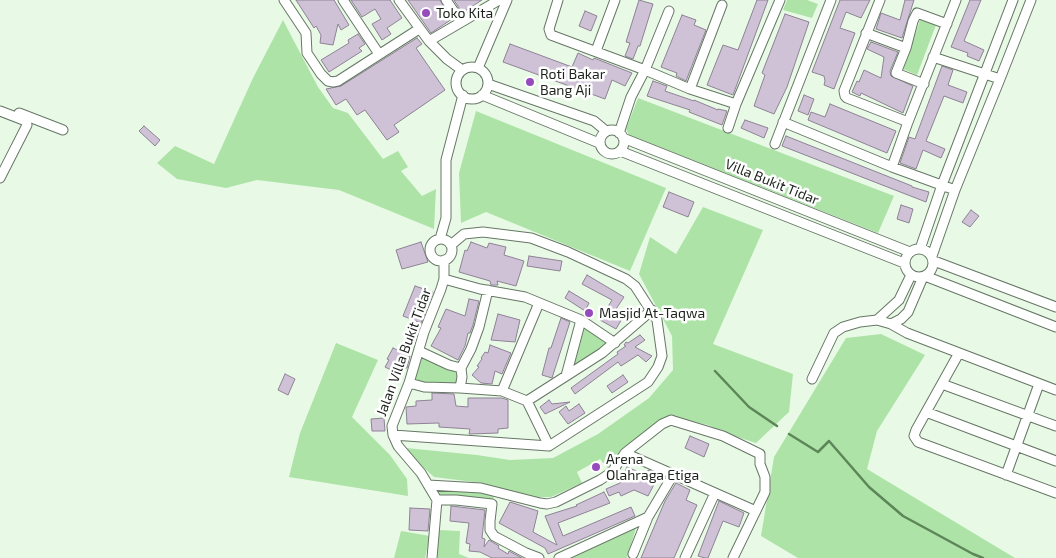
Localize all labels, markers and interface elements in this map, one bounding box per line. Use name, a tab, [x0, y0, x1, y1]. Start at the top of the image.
place label: Toko Kita	[436, 5, 493, 21]
marker: Toko Kita	[420, 7, 432, 19]
place label: Roti Bakar Bang Aji	[540, 66, 605, 98]
marker: Roti Bakar Bang Aji	[524, 76, 536, 88]
street label: Villa Bukit Tidar	[723, 156, 821, 208]
street label: Jalan Villa Bukit Tidar	[373, 286, 435, 418]
place label: Masjid At-Taqwa	[599, 305, 705, 321]
marker: Masjid At-Taqwa	[583, 307, 595, 319]
place label: Arena Olahraga Etiga	[606, 451, 699, 484]
marker: Arena Olahraga Etiga	[590, 461, 602, 473]

